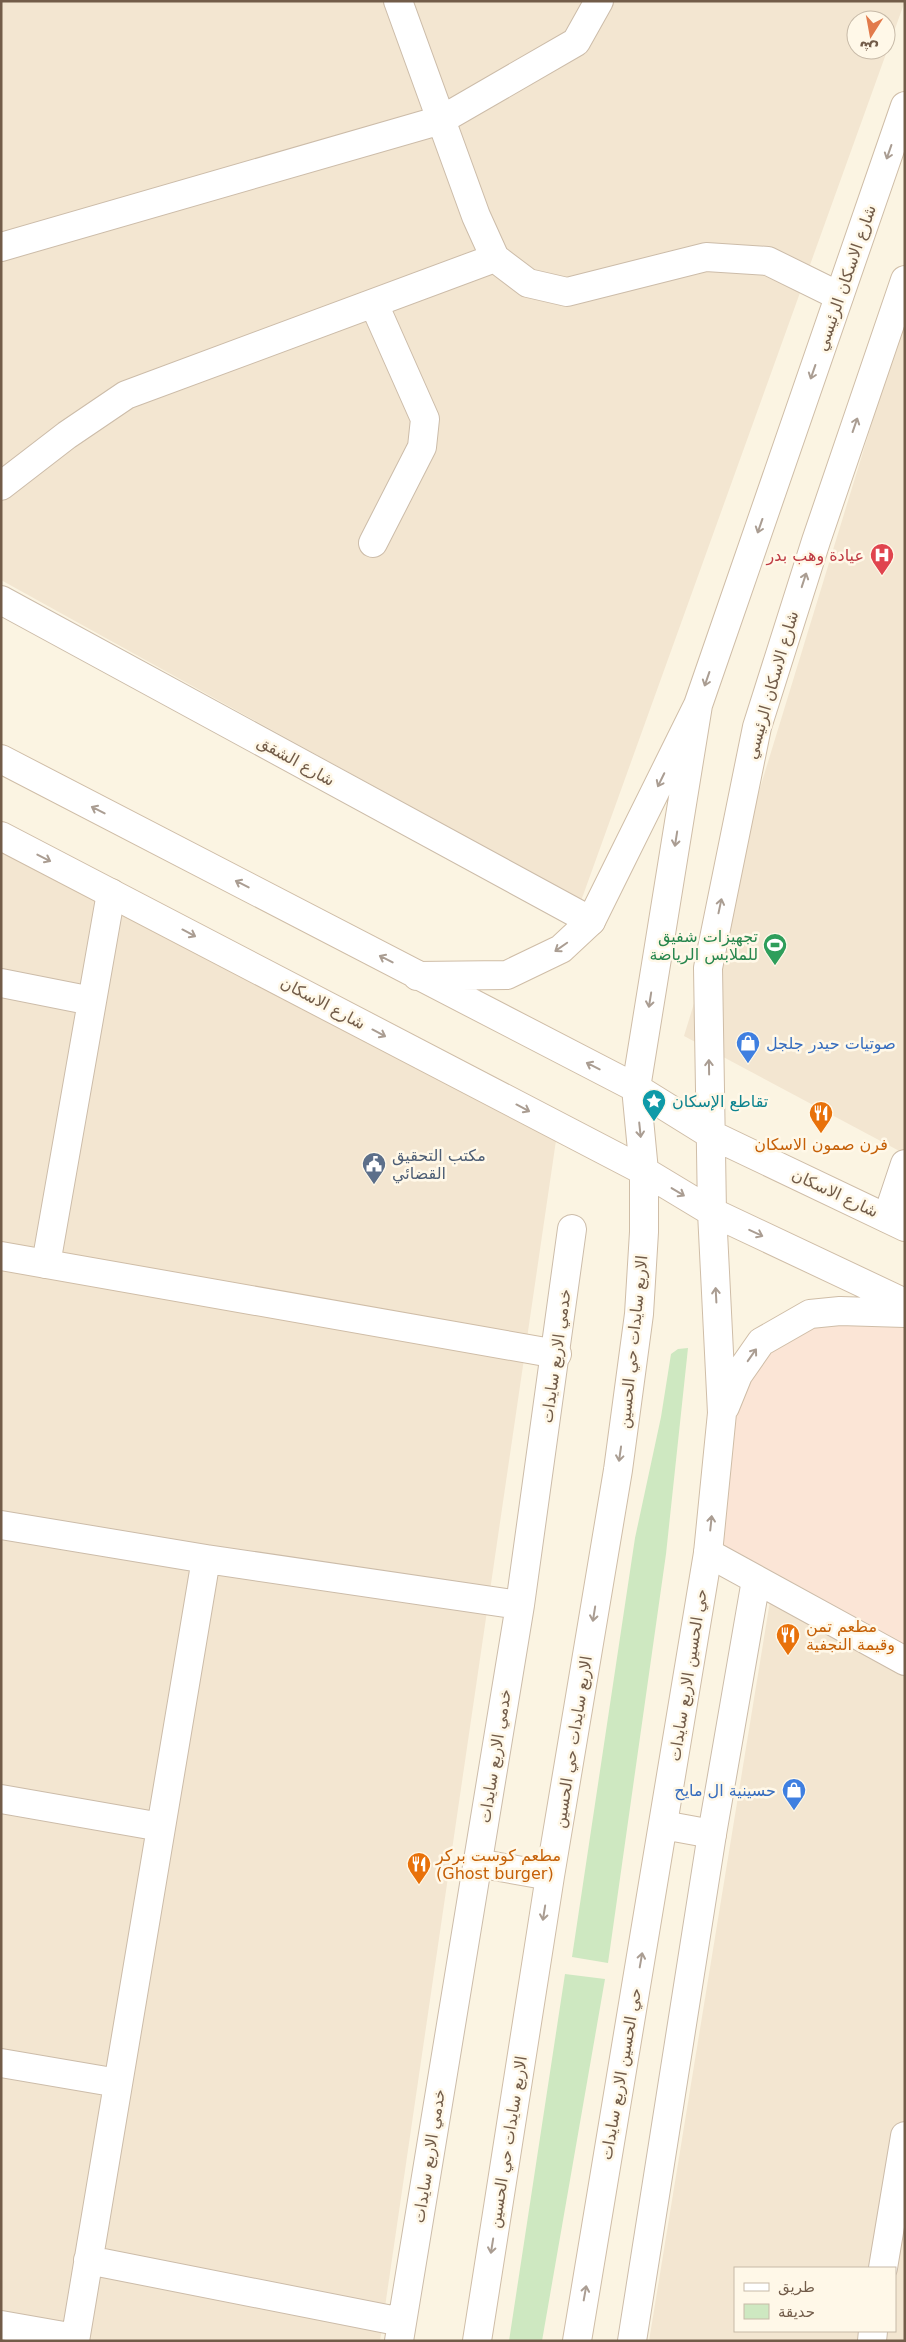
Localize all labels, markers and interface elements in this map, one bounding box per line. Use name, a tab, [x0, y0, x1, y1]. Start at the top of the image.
north arrow	[846, 10, 896, 60]
text: ش	[858, 38, 880, 57]
one-way arrow	[884, 144, 893, 159]
street label: شارع الاسكان الرئيسي	[812, 202, 881, 354]
one-way arrow	[808, 364, 817, 379]
one-way arrow	[851, 418, 860, 434]
one-way arrow	[755, 517, 764, 533]
hospital icon: عيادة وهب بدر	[869, 542, 895, 576]
place label: عيادة وهب بدر	[766, 546, 864, 566]
one-way arrow	[799, 572, 809, 588]
street label: شارع الاسكان الرئيسي	[742, 609, 803, 762]
one-way arrow	[702, 671, 711, 687]
street label: شارع الشقق	[253, 732, 338, 791]
one-way arrow	[656, 772, 665, 787]
one-way arrow	[91, 804, 105, 814]
one-way arrow	[671, 831, 681, 847]
one-way arrow	[37, 853, 52, 863]
one-way arrow	[235, 879, 249, 889]
one-way arrow	[716, 899, 726, 915]
place label: تجهيزات شفيق للملابس الرياضة	[649, 927, 758, 965]
one-way arrow	[181, 928, 196, 938]
sports icon: تجهيزات شفيق للملابس الرياضة	[762, 932, 788, 966]
one-way arrow	[554, 942, 568, 952]
one-way arrow	[379, 954, 394, 964]
street label: شارع الاسكان	[277, 973, 369, 1034]
one-way arrow	[645, 991, 655, 1007]
one-way arrow	[371, 1029, 386, 1038]
shop icon: صوتيات حيدر جلجل	[735, 1030, 761, 1064]
place label: صوتيات حيدر جلجل	[766, 1034, 896, 1054]
one-way arrow	[704, 1060, 714, 1076]
one-way arrow	[585, 1061, 600, 1071]
place icon: تقاطع الإسكان	[641, 1088, 667, 1122]
place label: تقاطع الإسكان	[672, 1092, 768, 1112]
restaurant icon: فرن صمون الاسكان	[808, 1100, 834, 1134]
one-way arrow	[515, 1104, 530, 1113]
one-way arrow	[635, 1121, 645, 1137]
place label: فرن صمون الاسكان	[754, 1135, 888, 1155]
place label: مكتب التحقيق القضائي	[392, 1146, 486, 1184]
public building icon: مكتب التحقيق القضائي	[361, 1151, 387, 1185]
street label: شارع الاسكان	[788, 1165, 881, 1222]
one-way arrow	[671, 1187, 685, 1197]
one-way arrow	[748, 1229, 763, 1238]
street label: الاربع سايدات حي الحسين	[614, 1254, 653, 1430]
one-way arrow	[712, 1287, 721, 1303]
street label: خدمي الاربع سايدات	[537, 1288, 576, 1424]
one-way arrow	[747, 1349, 758, 1362]
one-way arrow	[615, 1446, 625, 1462]
one-way arrow	[706, 1515, 716, 1531]
street label: حي الحسين الاربع سايدات	[665, 1587, 712, 1763]
one-way arrow	[589, 1606, 599, 1622]
place label: مطعم تمن وقيمة النجفية	[806, 1617, 895, 1655]
restaurant icon: مطعم تمن وقيمة النجفية	[775, 1622, 801, 1656]
street label: الاربع سايدات حي الحسين	[550, 1654, 597, 1830]
street label: خدمي الاربع سايدات	[475, 1688, 516, 1824]
shop icon: حسينية ال مايح	[781, 1777, 807, 1811]
place label: حسينية ال مايح	[674, 1781, 776, 1801]
place label: مطعم كوست بركر (Ghost burger)	[435, 1846, 561, 1883]
restaurant icon: مطعم كوست بركر (Ghost burger)	[406, 1851, 432, 1885]
one-way arrow	[539, 1904, 549, 1920]
one-way arrow	[636, 1952, 646, 1968]
street label: حي الحسين الاربع سايدات	[597, 1987, 646, 2162]
street label: الاربع سايدات حي الحسين	[485, 2054, 532, 2230]
street label: خدمي الاربع سايدات	[409, 2088, 450, 2224]
one-way arrow	[486, 2238, 496, 2254]
legend	[734, 2267, 896, 2332]
text: طريق	[778, 2278, 815, 2296]
one-way arrow	[580, 2285, 590, 2301]
text: حديقة	[778, 2303, 815, 2321]

